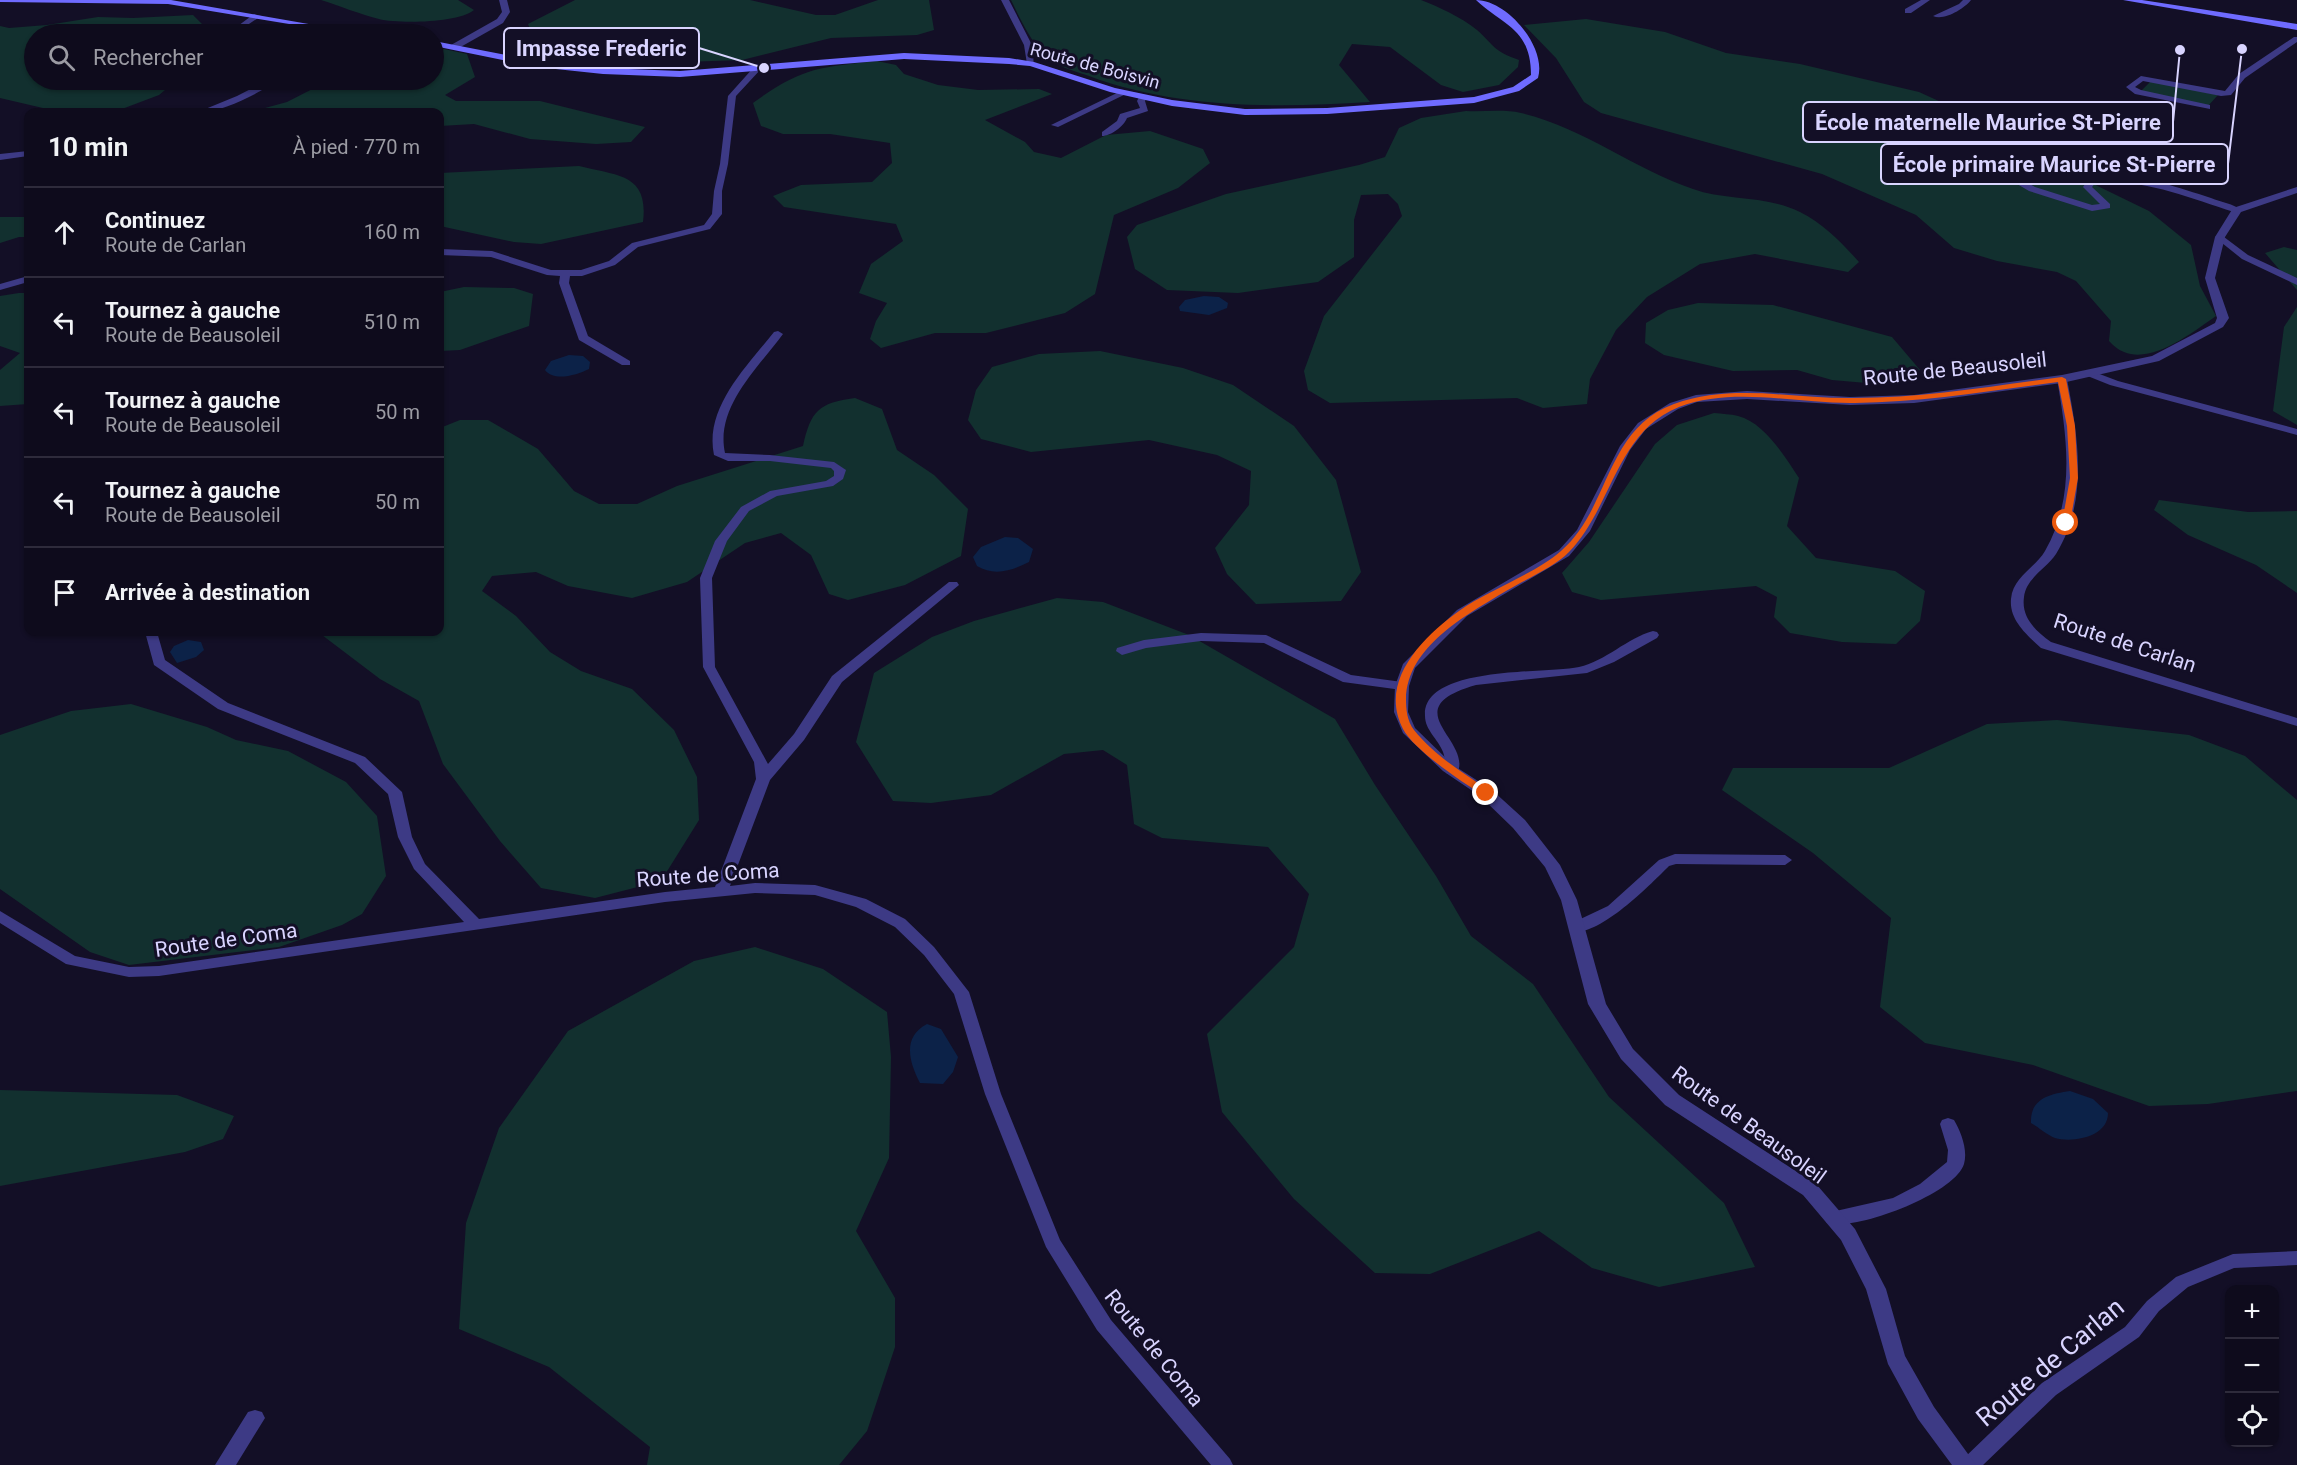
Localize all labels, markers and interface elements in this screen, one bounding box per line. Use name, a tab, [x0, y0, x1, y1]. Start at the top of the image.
search box	[24, 24, 444, 90]
callout: Impasse Frederic	[504, 28, 699, 68]
text: Impasse Frederic	[516, 36, 686, 61]
street label: Route de Boisvin	[1028, 38, 1162, 93]
icon: search	[45, 41, 78, 74]
text: Rechercher	[93, 45, 204, 70]
callout: École maternelle Maurice St-Pierre	[1803, 102, 2173, 142]
text: École maternelle Maurice St-Pierre	[1815, 110, 2161, 135]
text: 10 min	[48, 132, 128, 162]
text: À pied · 770 m	[293, 135, 420, 159]
callout: École primaire Maurice St-Pierre	[1881, 144, 2228, 184]
text: École primaire Maurice St-Pierre	[1893, 152, 2215, 177]
text: Continuez	[105, 208, 205, 233]
icon: ahead	[48, 216, 81, 249]
text: 160 m	[364, 220, 420, 244]
text: Route de Carlan	[105, 233, 246, 257]
text: Tournez à gauche	[105, 298, 280, 323]
icon: left	[48, 306, 81, 339]
text: 510 m	[364, 310, 420, 334]
text: Route de Beausoleil	[105, 323, 281, 347]
street label: Route de Beausoleil	[1862, 347, 2048, 391]
text: Tournez à gauche	[105, 388, 280, 413]
icon: left	[48, 396, 81, 429]
text: 50 m	[375, 400, 420, 424]
text: Route de Beausoleil	[105, 413, 281, 437]
text: Tournez à gauche	[105, 478, 280, 503]
icon: left	[48, 486, 81, 519]
text: 50 m	[375, 490, 420, 514]
text: Route de Beausoleil	[105, 503, 281, 527]
route start	[2052, 509, 2078, 535]
icon: arrive	[48, 576, 81, 609]
text: Arrivée à destination	[105, 580, 310, 605]
street label: Route de Carlan	[2051, 609, 2199, 677]
route end	[1472, 779, 1498, 805]
street label: Route de Coma	[636, 858, 780, 892]
street label: Route de Coma	[153, 918, 299, 962]
street label: Route de Beausoleil	[1667, 1061, 1831, 1189]
street label: Route de Coma	[1100, 1285, 1208, 1411]
map controls	[2225, 1285, 2279, 1447]
button: +	[2225, 1285, 2279, 1339]
street label: Route de Carlan	[1970, 1292, 2130, 1432]
button: −	[2225, 1339, 2279, 1393]
button: locate	[2225, 1393, 2279, 1447]

